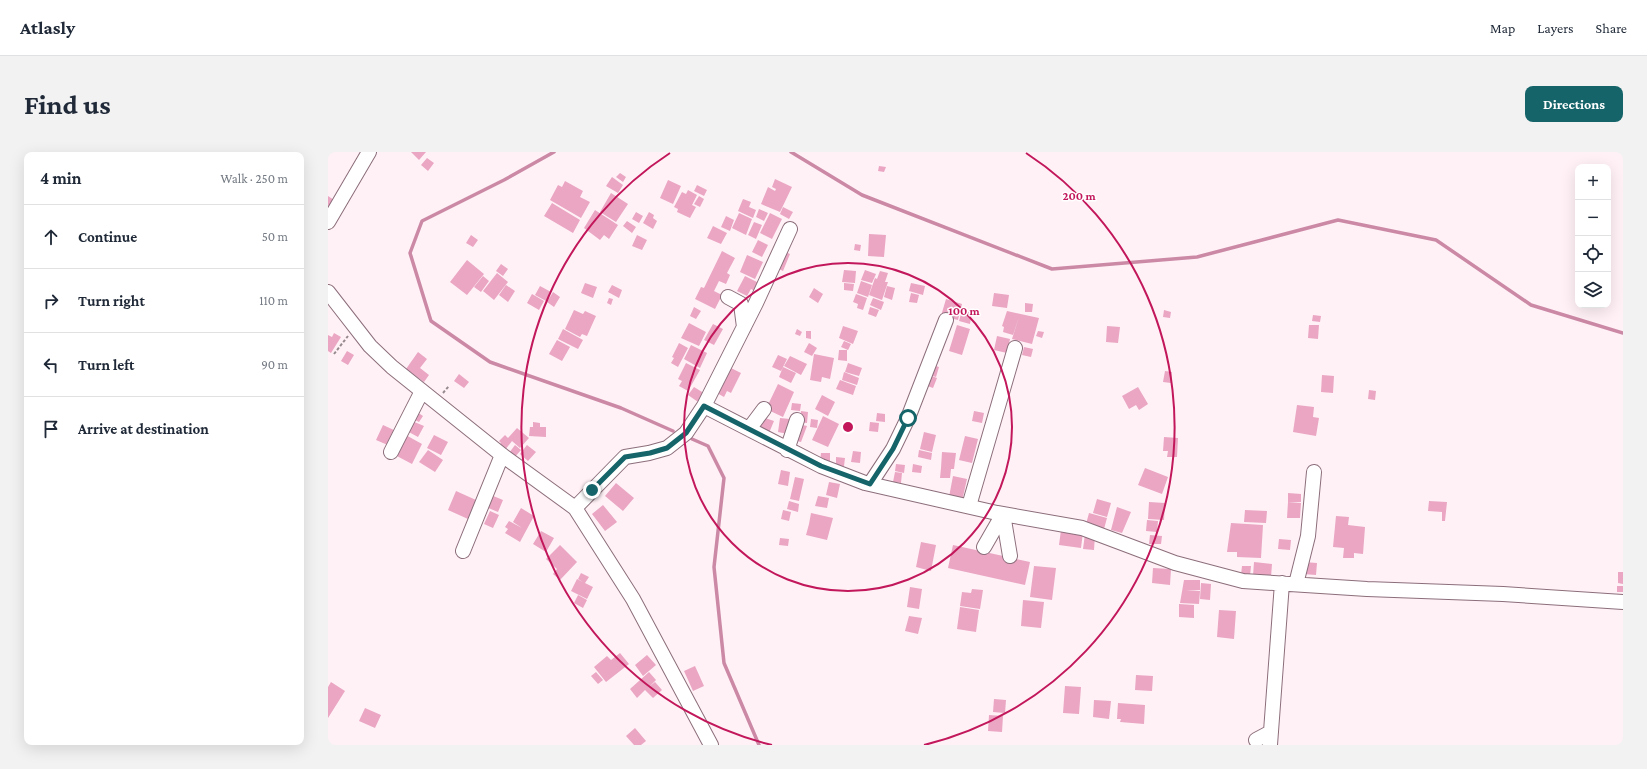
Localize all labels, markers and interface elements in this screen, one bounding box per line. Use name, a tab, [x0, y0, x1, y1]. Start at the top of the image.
text: Atlasly	[20, 17, 75, 38]
text: Map	[1490, 20, 1515, 36]
text: Layers	[1537, 20, 1574, 36]
text: Share	[1596, 20, 1627, 36]
button: Directions	[1525, 86, 1623, 122]
text: Find us	[24, 89, 111, 120]
map controls	[1575, 164, 1611, 308]
button: +	[1575, 164, 1611, 200]
text: 4 min	[40, 169, 82, 188]
text: Walk · 250 m	[220, 171, 288, 186]
text: 200 m	[1062, 189, 1096, 203]
button: −	[1575, 200, 1611, 236]
icon: ahead	[40, 226, 62, 248]
text: Continue	[78, 229, 137, 245]
text: 50 m	[262, 229, 288, 244]
button: locate	[1575, 236, 1611, 272]
button: layers	[1575, 272, 1611, 308]
icon: right	[40, 290, 62, 312]
text: Turn right	[78, 293, 145, 309]
text: 110 m	[259, 293, 288, 308]
text: 100 m	[948, 304, 981, 318]
icon: left	[40, 354, 62, 376]
text: Turn left	[78, 357, 134, 373]
text: 90 m	[261, 357, 288, 372]
route start	[899, 409, 917, 427]
icon: arrive	[40, 418, 62, 440]
centre of rings	[841, 420, 855, 434]
text: Arrive at destination	[78, 421, 209, 437]
route end	[583, 481, 601, 499]

